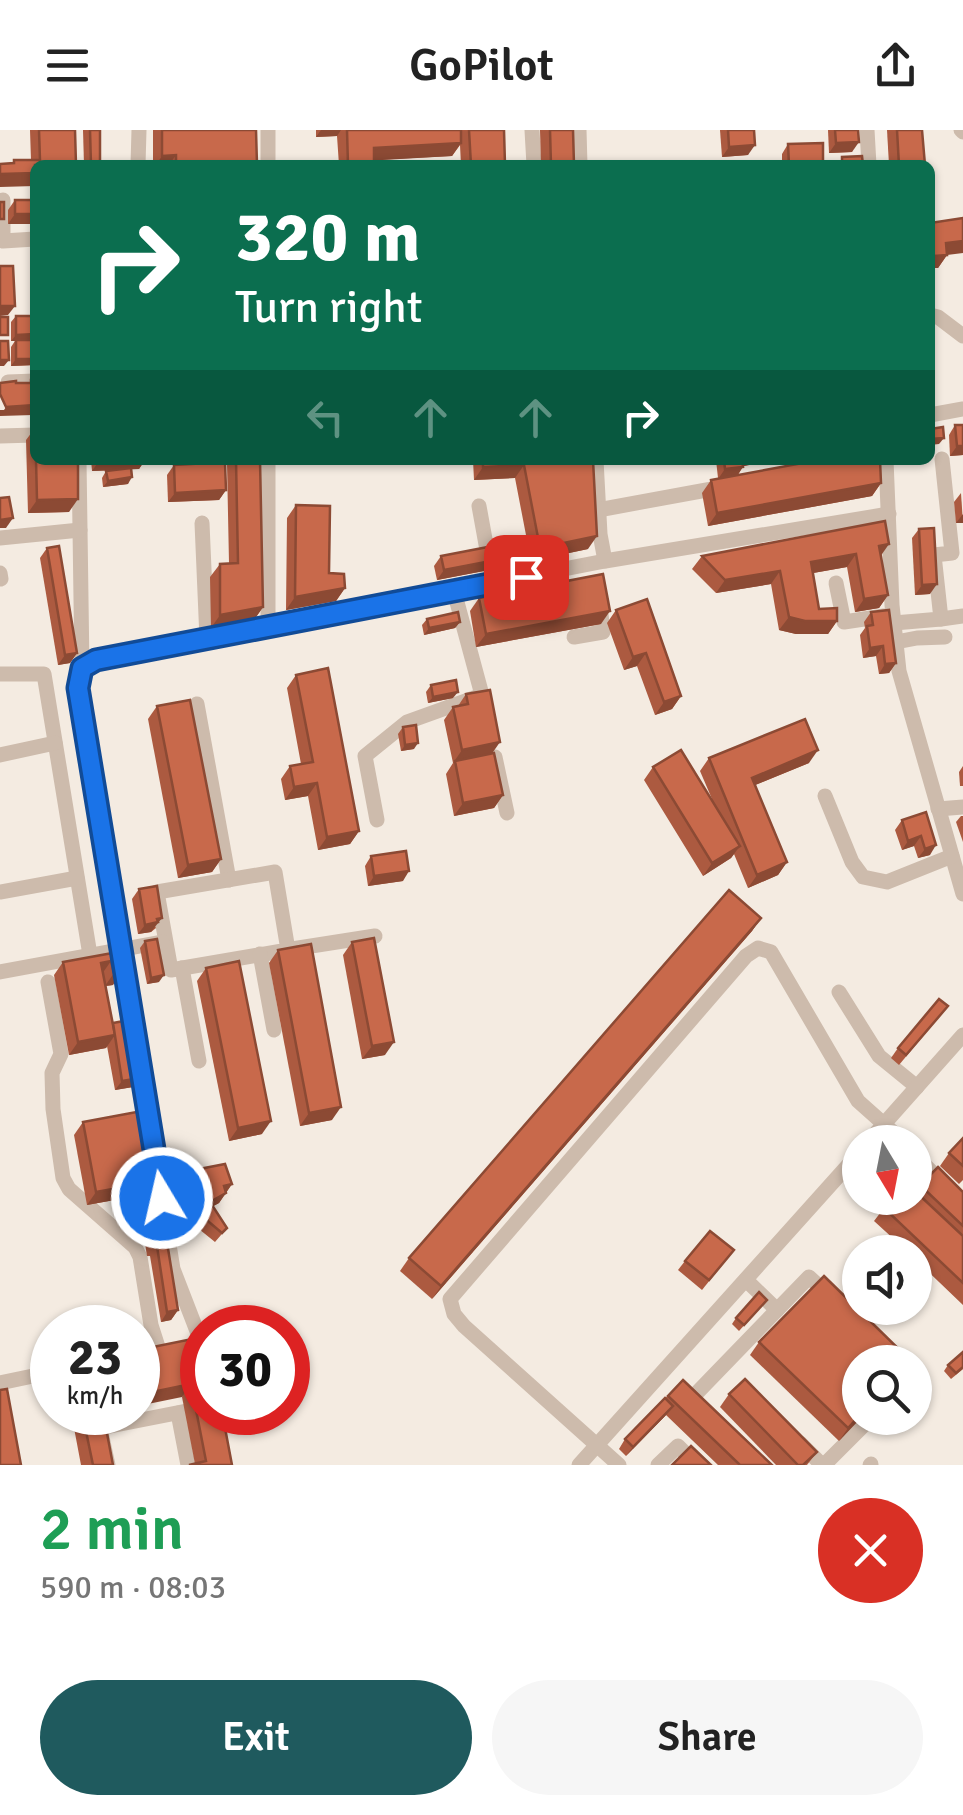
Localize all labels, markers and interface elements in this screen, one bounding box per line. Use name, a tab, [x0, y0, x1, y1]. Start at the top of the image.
icon: menu	[40, 38, 95, 93]
text: GoPilot	[409, 38, 554, 93]
icon: share	[868, 38, 923, 93]
text: 320 m	[235, 194, 420, 280]
icon: right	[70, 200, 200, 330]
text: Turn right	[235, 280, 423, 335]
icon: left	[298, 390, 353, 445]
icon: ahead	[403, 390, 458, 445]
icon: ahead	[508, 390, 563, 445]
icon: right	[613, 390, 668, 445]
pin	[484, 535, 569, 620]
icon: arrive	[499, 550, 554, 605]
north arrow	[842, 1125, 932, 1215]
map controls	[842, 1125, 932, 1435]
position arrow	[110, 1146, 214, 1250]
button: sound	[842, 1235, 932, 1325]
speed limit sign: 30	[180, 1305, 310, 1435]
text: 23	[68, 1327, 122, 1389]
button: search	[842, 1345, 932, 1435]
text: km/h	[67, 1380, 123, 1411]
text: 2 min	[40, 1493, 184, 1567]
button: close	[818, 1498, 923, 1603]
text: 590 m · 08:03	[40, 1568, 226, 1607]
button: Exit	[40, 1680, 472, 1795]
button: Share	[492, 1680, 923, 1795]

